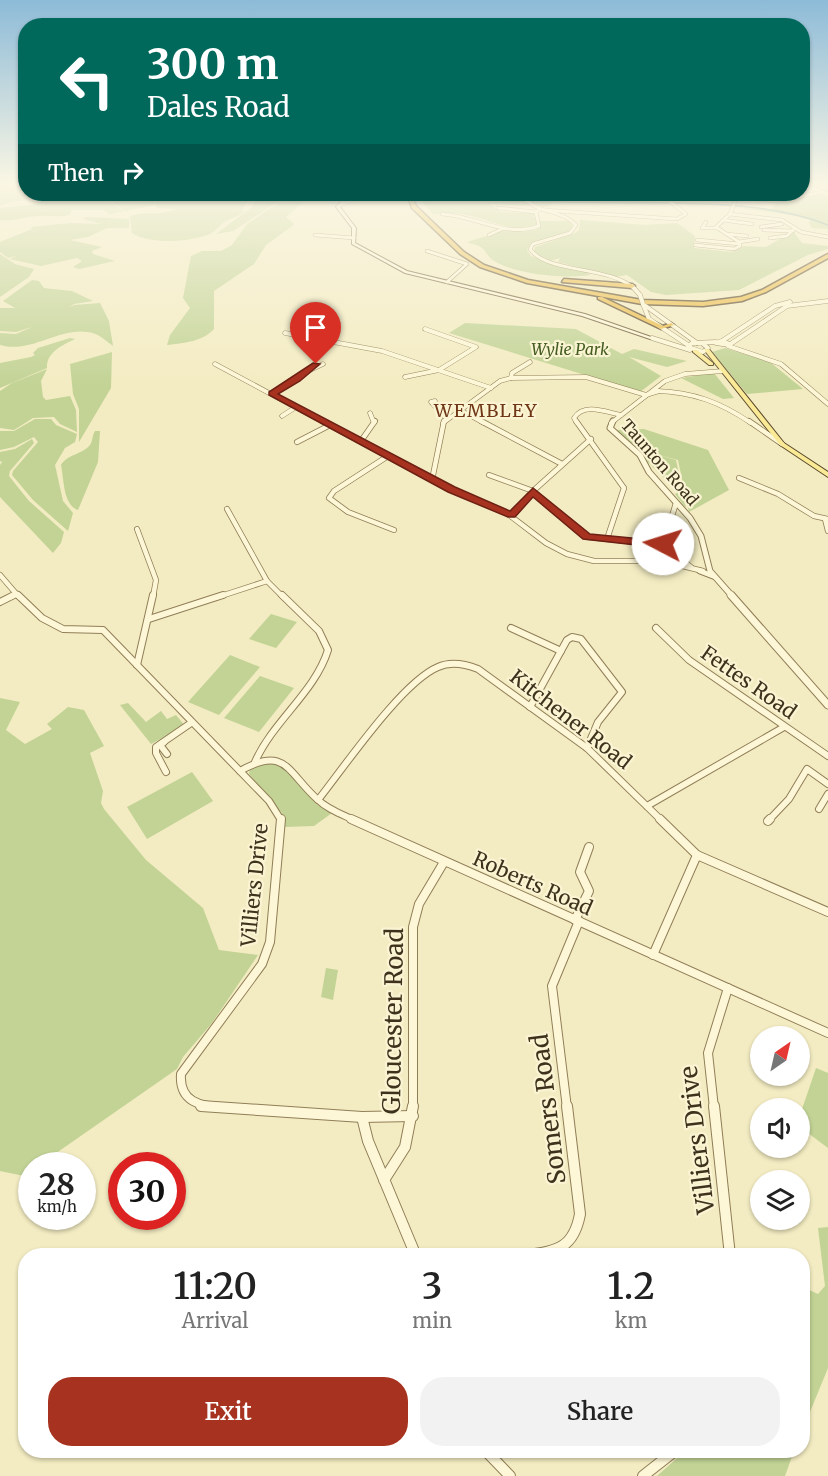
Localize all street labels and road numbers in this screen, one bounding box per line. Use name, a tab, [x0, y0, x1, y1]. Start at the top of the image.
street label: Taunton Road	[617, 415, 703, 510]
street label: Fettes Road	[696, 640, 802, 724]
street label: Kitchener Road	[505, 664, 637, 774]
street label: Villiers Drive	[235, 822, 273, 949]
street label: Roberts Road	[469, 845, 597, 921]
street label: Gloucester Road	[376, 928, 410, 1114]
street label: Somers Road	[523, 1032, 573, 1186]
street label: Villiers Drive	[673, 1064, 722, 1217]

